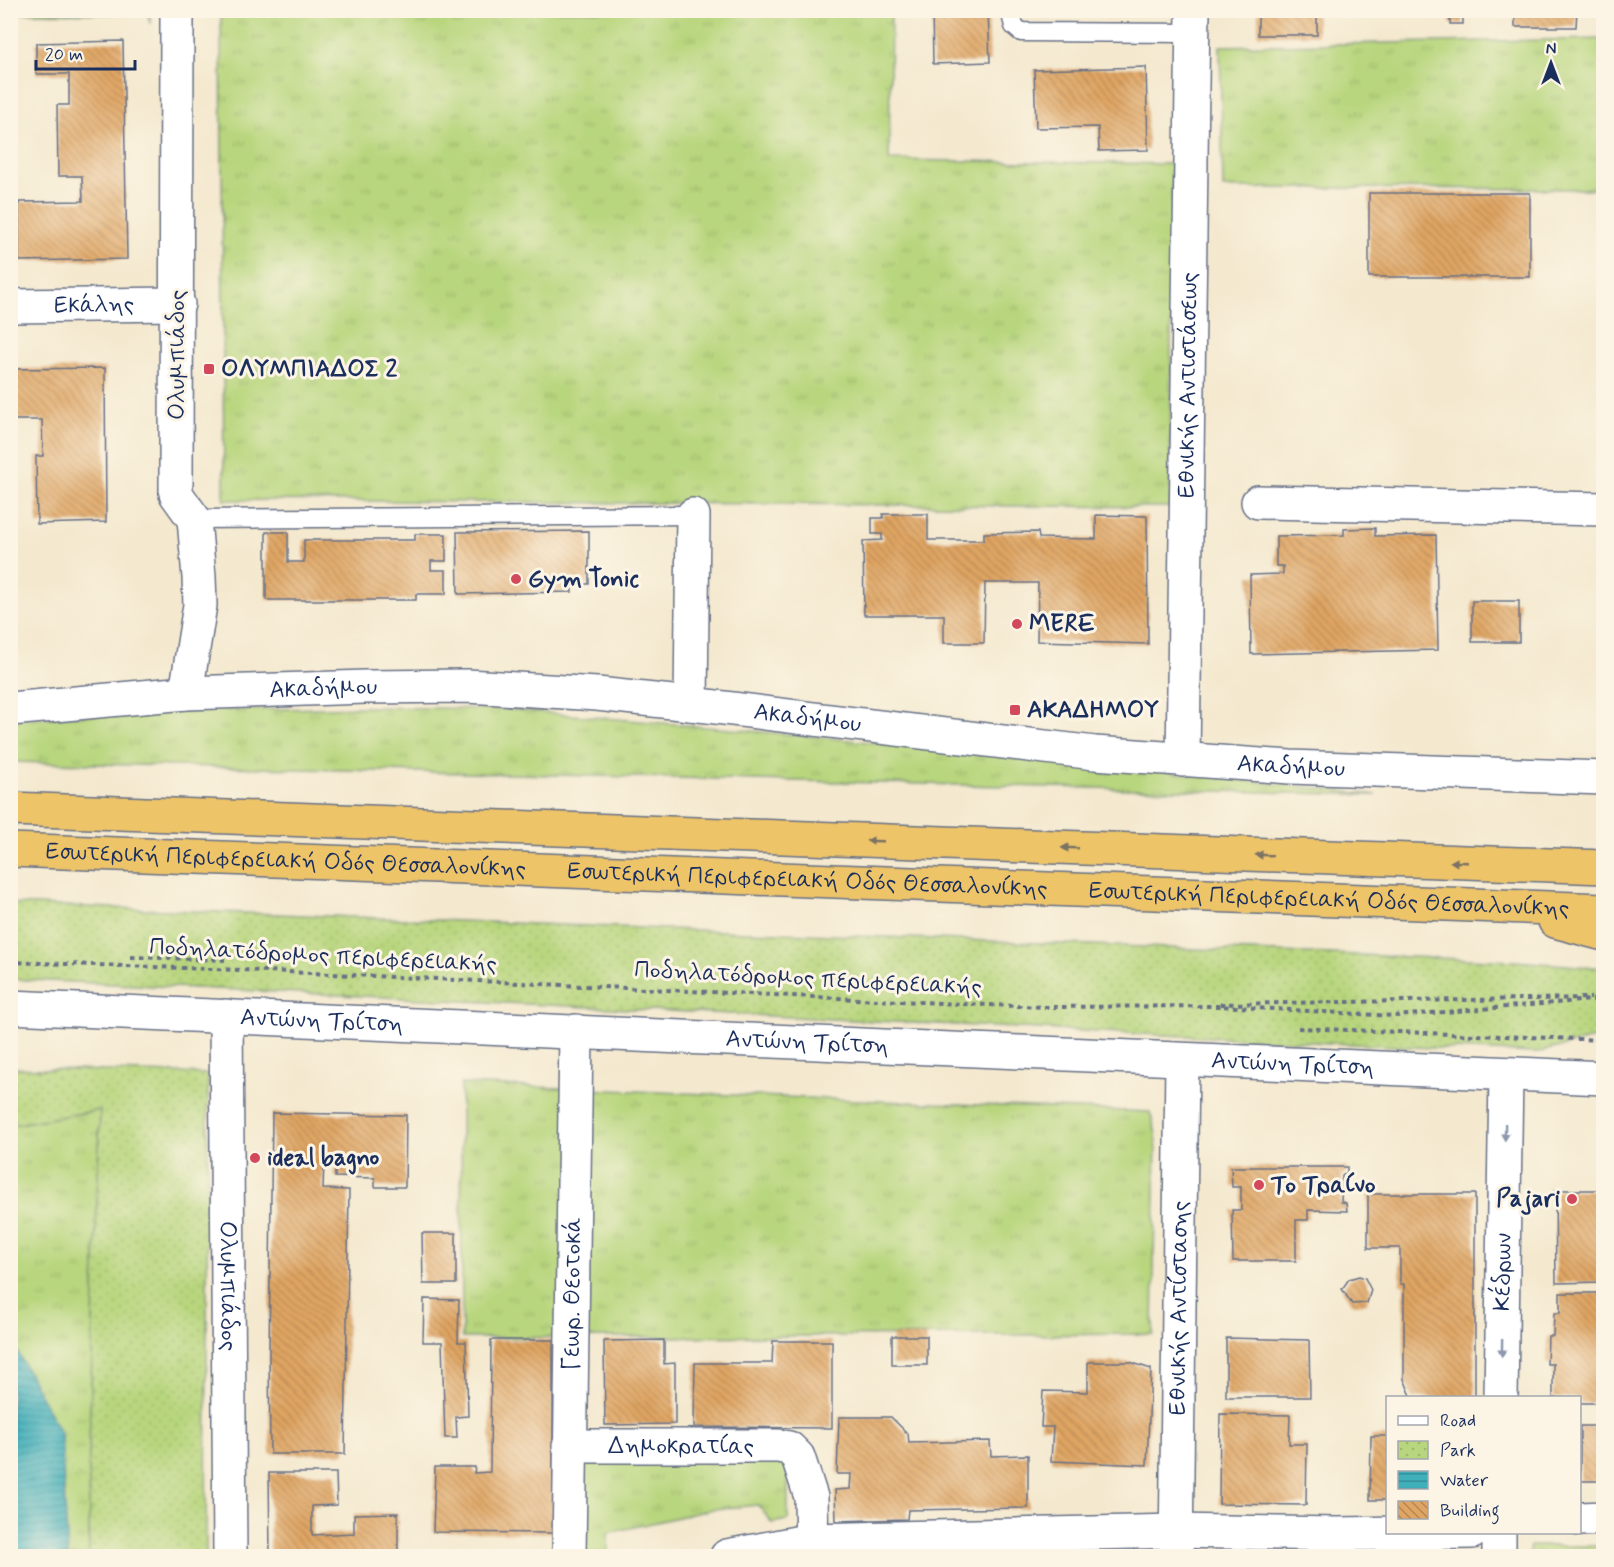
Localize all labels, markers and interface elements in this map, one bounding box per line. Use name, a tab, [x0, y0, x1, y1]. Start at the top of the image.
scale bar	[36, 33, 135, 71]
north arrow	[1521, 33, 1581, 93]
text: N	[1546, 39, 1556, 60]
text: 20 m	[45, 43, 83, 67]
street label: Εθνικής Αντιστάσεως	[1171, 272, 1205, 498]
street label: Εκάλης	[54, 289, 134, 321]
street label: Ολυμπιάδος	[162, 290, 193, 420]
place label: ΟΛΥΜΠΙΑΔΟΣ 2	[221, 354, 398, 385]
marker: ΟΛΥΜΠΙΑΔΟΣ 2	[202, 362, 216, 376]
place label: Gym Tonic	[528, 564, 639, 595]
marker: Gym Tonic	[509, 572, 523, 586]
place label: MERE	[1029, 609, 1095, 640]
marker: MERE	[1010, 617, 1024, 631]
street label: Ακαδήμου	[269, 671, 378, 706]
place label: ΑΚΑΔΗΜΟΥ	[1027, 695, 1159, 726]
street label: Ακαδήμου	[752, 696, 863, 740]
marker: ΑΚΑΔΗΜΟΥ	[1008, 703, 1022, 717]
street label: Ακαδήμου	[1236, 748, 1346, 784]
street label: Εσωτερική Περιφερειακή Οδός Θεσσαλονίκης	[45, 836, 527, 885]
one-way arrow	[865, 836, 884, 845]
one-way arrow	[1060, 843, 1079, 853]
one-way arrow	[1255, 850, 1274, 860]
street label: Εσωτερική Περιφερειακή Οδός Θεσσαλονίκης	[567, 855, 1048, 905]
one-way arrow	[1450, 858, 1469, 867]
street label: Εσωτερική Περιφερειακή Οδός Θεσσαλονίκης	[1088, 875, 1570, 924]
street label: Ποδηλατόδρομος περιφερειακής	[148, 931, 498, 981]
street label: Ποδηλατόδρομος περιφερειακής	[633, 954, 983, 1004]
street label: Αντώνη Τρίτση	[239, 1002, 404, 1040]
street label: Αντώνη Τρίτση	[725, 1023, 889, 1062]
street label: Αντώνη Τρίτση	[1210, 1045, 1375, 1083]
one-way arrow	[1500, 1123, 1510, 1142]
place label: ideal bagno	[267, 1143, 379, 1175]
marker: ideal bagno	[248, 1151, 262, 1165]
place label: Το Τραίνο	[1270, 1170, 1376, 1201]
marker: Το Τραίνο	[1252, 1178, 1266, 1192]
place label: Pajari	[1496, 1184, 1560, 1215]
marker: Pajari	[1565, 1192, 1579, 1206]
street label: Εθνικής Αντίστασης	[1162, 1201, 1196, 1415]
street label: Γεωρ. Θεοτοκά	[556, 1217, 589, 1371]
street label: Ολυμπιάδος	[212, 1221, 244, 1351]
street label: Κέδρων	[1486, 1233, 1519, 1311]
one-way arrow	[1497, 1339, 1507, 1358]
legend	[1386, 1396, 1581, 1534]
text: Road	[1440, 1409, 1476, 1433]
street label: Δημοκρατίας	[608, 1431, 754, 1462]
text: Park	[1440, 1439, 1476, 1463]
text: Water	[1440, 1469, 1489, 1493]
text: Building	[1440, 1499, 1500, 1525]

